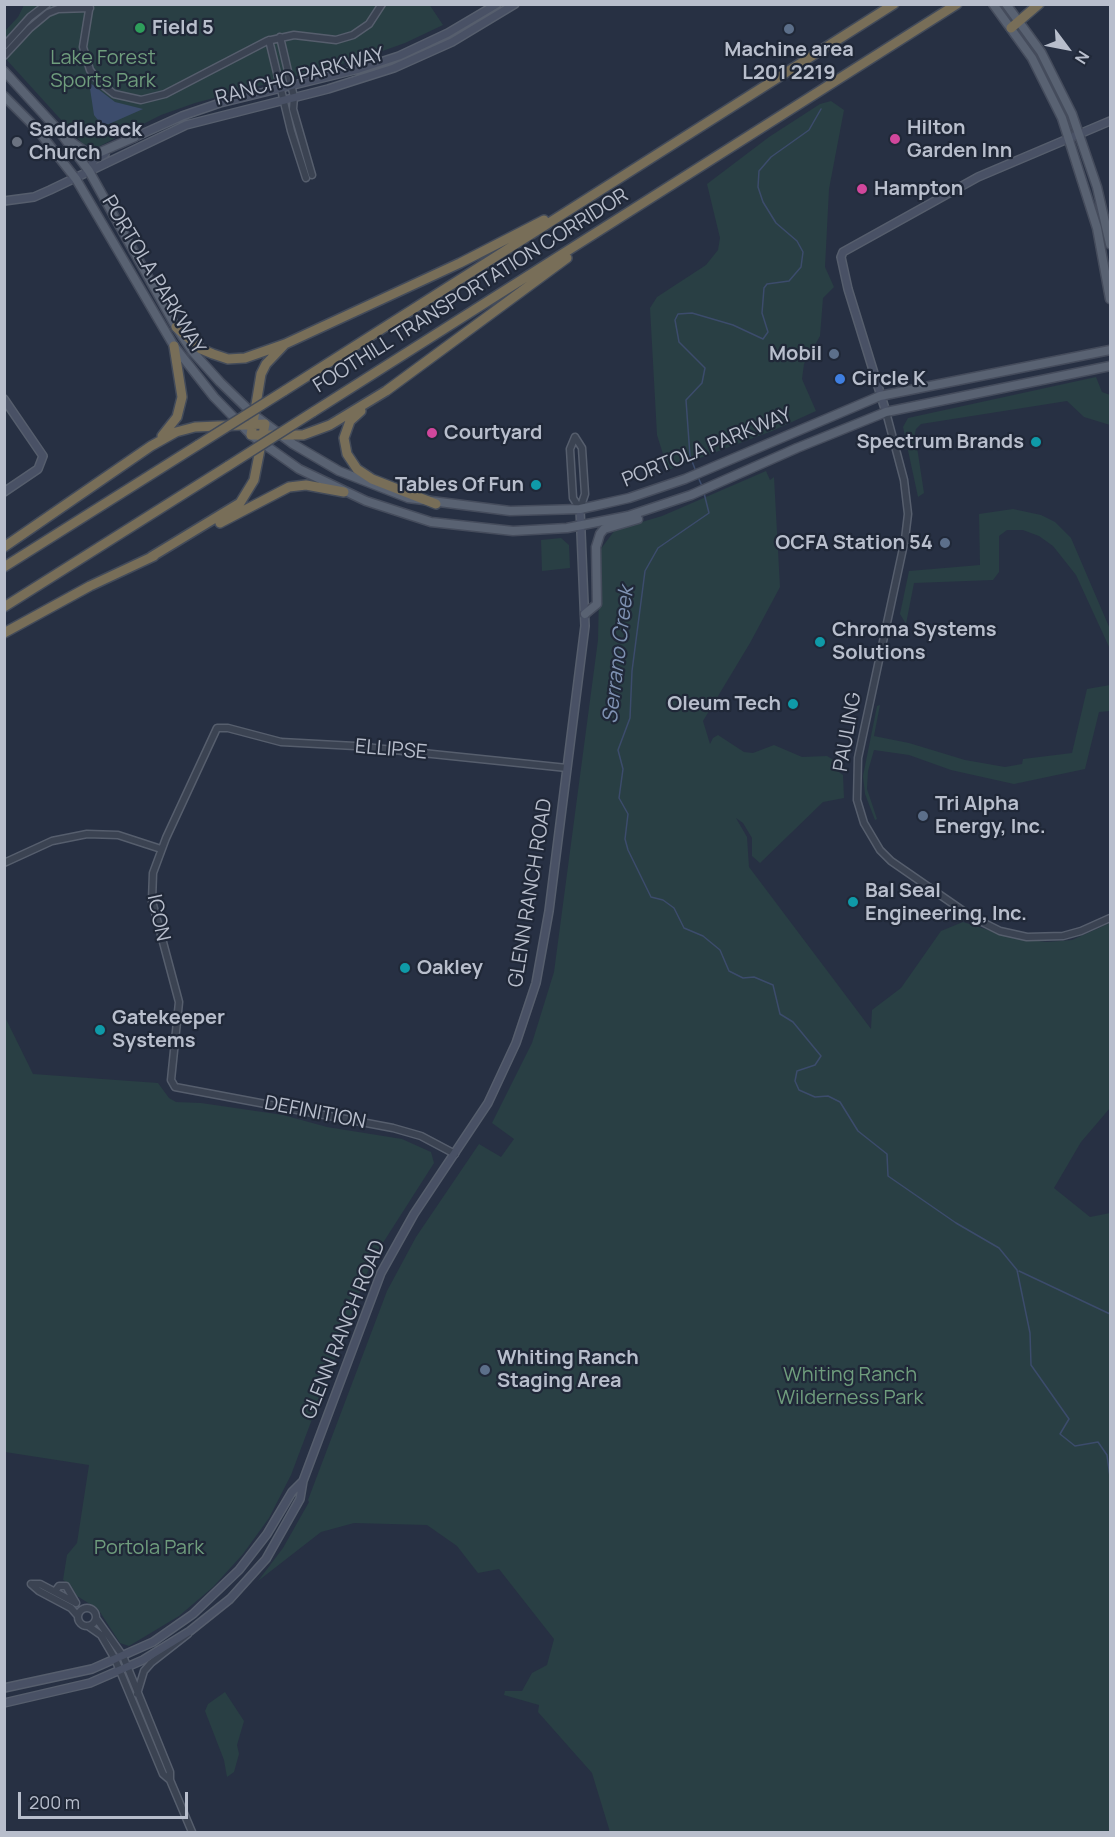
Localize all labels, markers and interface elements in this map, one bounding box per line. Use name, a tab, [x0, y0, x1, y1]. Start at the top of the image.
place label: Field 5	[152, 16, 214, 40]
north arrow	[1037, 18, 1097, 78]
marker: Field 5	[133, 21, 147, 35]
marker: Machine area L201 2219	[782, 22, 796, 36]
place label: Machine area L201 2219	[724, 38, 854, 85]
street label: RANCHO PARKWAY	[213, 43, 387, 111]
park label: Lake Forest Sports Park	[50, 46, 156, 93]
text: N	[1070, 47, 1095, 68]
place label: Hilton Garden Inn	[907, 116, 1012, 163]
place label: Saddleback Church	[29, 118, 142, 165]
marker: Hilton Garden Inn	[888, 132, 902, 146]
marker: Saddleback Church	[10, 135, 24, 149]
place label: Hampton	[874, 177, 963, 201]
marker: Hampton	[855, 182, 869, 196]
street label: FOOTHILL TRANSPORTATION CORRIDOR	[309, 184, 633, 398]
street label: PORTOLA PARKWAY	[96, 191, 210, 359]
place label: Mobil	[769, 342, 822, 366]
marker: Mobil	[827, 347, 841, 361]
place label: Circle K	[852, 367, 926, 391]
marker: Circle K	[833, 372, 847, 386]
street label: PORTOLA PARKWAY	[619, 403, 795, 493]
place label: Courtyard	[444, 421, 542, 445]
marker: Courtyard	[425, 426, 439, 440]
place label: Spectrum Brands	[856, 430, 1024, 454]
marker: Spectrum Brands	[1029, 435, 1043, 449]
place label: Tables Of Fun	[395, 473, 524, 497]
marker: Tables Of Fun	[529, 478, 543, 492]
place label: OCFA Station 54	[775, 531, 933, 555]
marker: OCFA Station 54	[938, 536, 952, 550]
water label: Serrano Creek	[598, 585, 640, 725]
place label: Chroma Systems Solutions	[832, 618, 997, 665]
marker: Chroma Systems Solutions	[813, 635, 827, 649]
street label: PAULING	[829, 690, 867, 774]
place label: Oleum Tech	[667, 692, 781, 716]
marker: Oleum Tech	[786, 697, 800, 711]
street label: ELLIPSE	[354, 735, 428, 765]
place label: Tri Alpha Energy, Inc.	[935, 792, 1046, 839]
street label: GLENN RANCH ROAD	[504, 797, 558, 989]
marker: Tri Alpha Energy, Inc.	[916, 809, 930, 823]
place label: Bal Seal Engineering, Inc.	[865, 879, 1027, 926]
street label: ICON	[141, 892, 175, 944]
marker: Bal Seal Engineering, Inc.	[846, 895, 860, 909]
place label: Oakley	[417, 956, 483, 980]
marker: Oakley	[398, 961, 412, 975]
place label: Gatekeeper Systems	[112, 1006, 225, 1053]
marker: Gatekeeper Systems	[93, 1023, 107, 1037]
street label: DEFINITION	[262, 1091, 368, 1135]
street label: GLENN RANCH ROAD	[297, 1237, 391, 1423]
place label: Whiting Ranch Staging Area	[497, 1346, 639, 1393]
marker: Whiting Ranch Staging Area	[478, 1363, 492, 1377]
park label: Whiting Ranch Wilderness Park	[777, 1363, 923, 1410]
park label: Portola Park	[94, 1536, 204, 1560]
scale bar	[21, 1780, 190, 1818]
text: 200 m	[29, 1790, 80, 1814]

